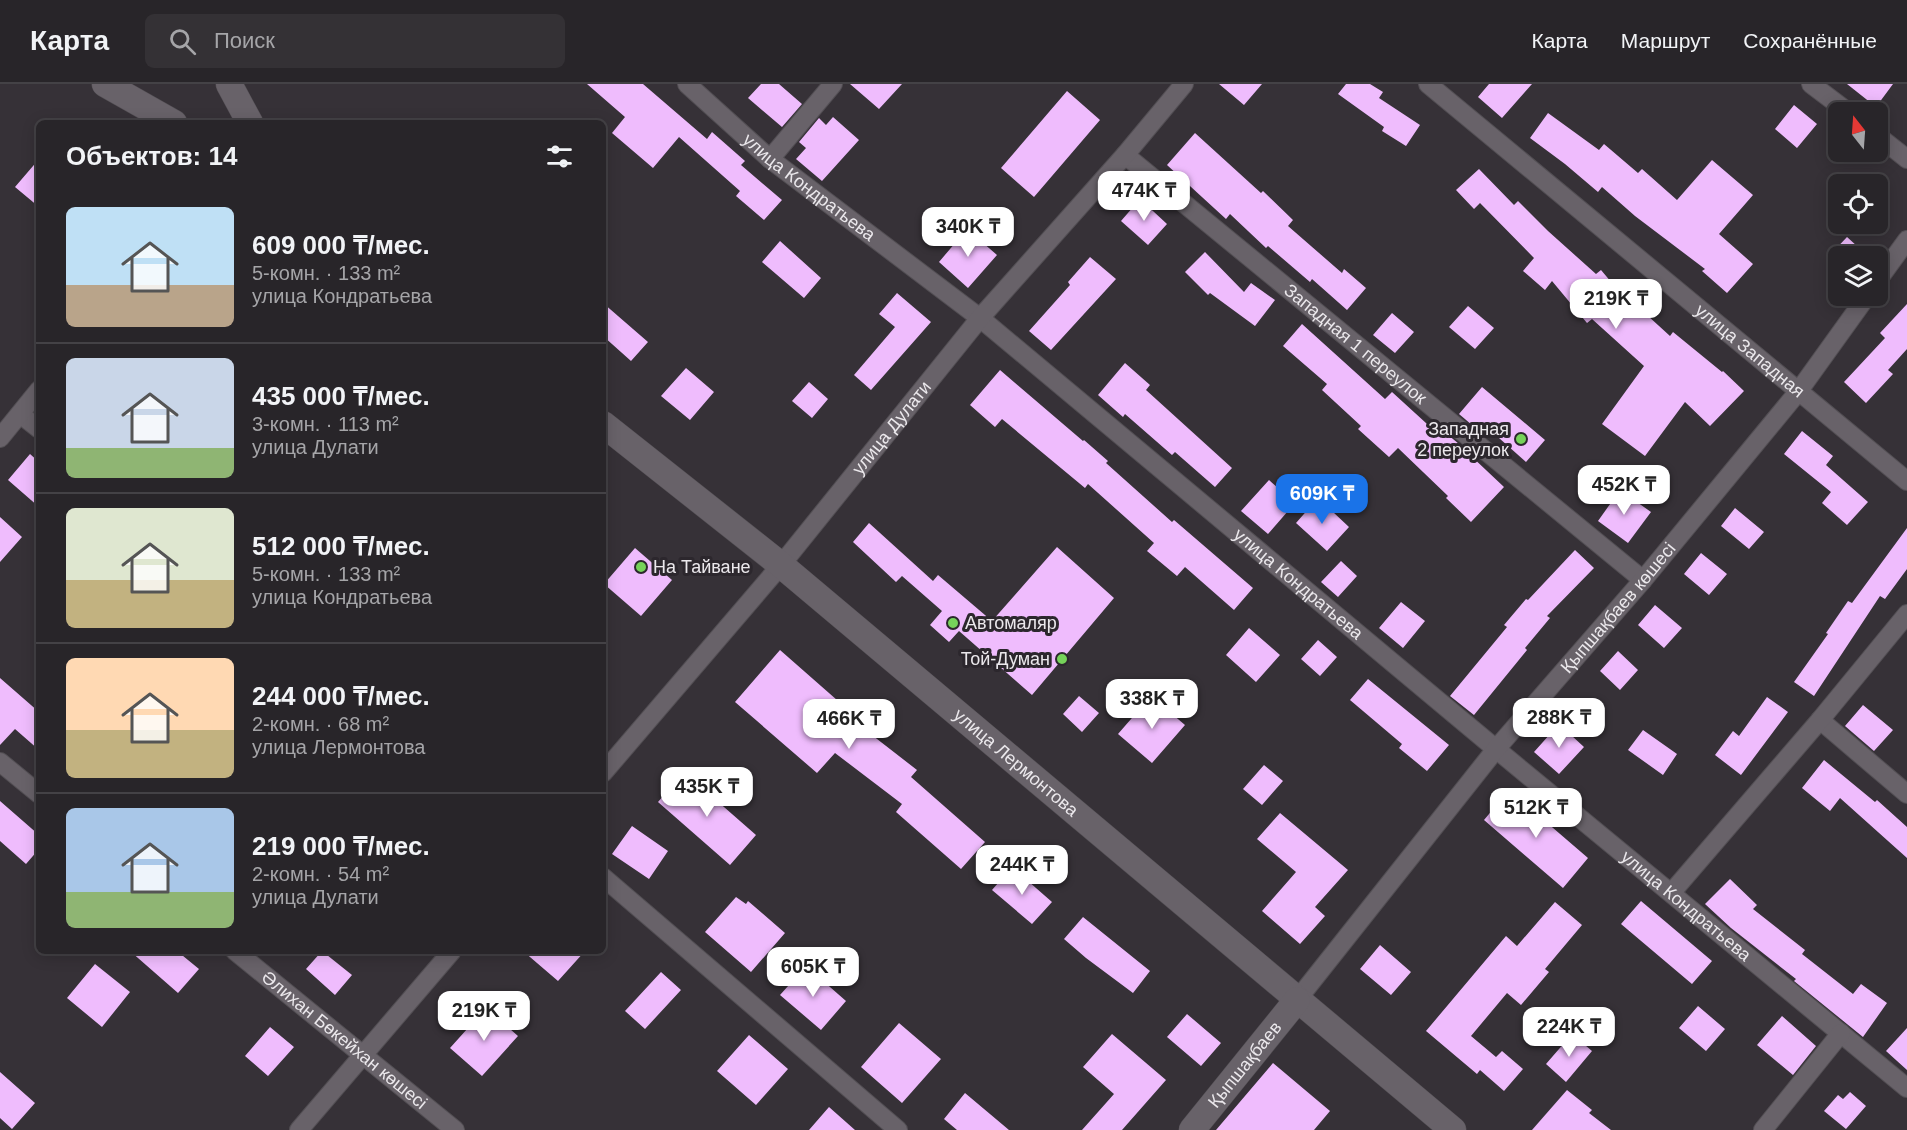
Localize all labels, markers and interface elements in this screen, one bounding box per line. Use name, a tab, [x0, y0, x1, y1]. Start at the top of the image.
search box	[145, 14, 565, 68]
text: Карта	[30, 25, 109, 56]
icon: search	[166, 25, 199, 58]
text: Поиск	[214, 28, 275, 53]
text: Карта	[1532, 29, 1588, 52]
text: Маршрут	[1621, 29, 1710, 52]
text: Сохранённые	[1743, 29, 1877, 52]
north arrow	[1828, 102, 1888, 162]
map controls	[1828, 102, 1888, 306]
street label: улица Кондратьева	[739, 129, 880, 246]
icon: filters	[543, 140, 576, 173]
text: Объектов: 14	[66, 141, 237, 171]
pin: 474K ₸	[1095, 171, 1193, 222]
button: locate	[1828, 174, 1888, 234]
text: 474K ₸	[1112, 179, 1176, 201]
pin: 340K ₸	[919, 207, 1017, 258]
text: 340K ₸	[936, 215, 1000, 237]
text: 609 000 ₸/мес.	[252, 230, 430, 260]
icon: home	[114, 231, 186, 303]
button: layers	[1828, 246, 1888, 306]
text: 5-комн. · 133 m²	[252, 262, 400, 284]
pin: 219K ₸	[1567, 279, 1665, 330]
street label: Западная 1 переулок	[1280, 280, 1431, 408]
text: улица Кондратьева	[252, 285, 432, 307]
text: 219K ₸	[1584, 287, 1648, 309]
street label: улица Западная	[1691, 300, 1808, 402]
street label: улица Дулати	[848, 377, 935, 478]
text: 435 000 ₸/мес.	[252, 381, 430, 411]
icon: home	[114, 382, 186, 454]
text: 3-комн. · 113 m²	[252, 413, 399, 435]
place label: Западная 2 переулок	[1417, 419, 1509, 460]
marker: Западная 2 переулок	[1514, 432, 1528, 446]
text: улица Дулати	[252, 436, 379, 458]
pin: 452K ₸	[1575, 465, 1673, 516]
text: 452K ₸	[1592, 473, 1656, 495]
pin: 609K ₸	[1273, 474, 1371, 525]
text: 609K ₸	[1290, 482, 1354, 504]
street label: улица Кондратьева	[1230, 524, 1368, 644]
text: 512 000 ₸/мес.	[252, 531, 430, 561]
icon: home	[114, 532, 186, 604]
street label: Қыпшақбаев көшесі	[1557, 539, 1680, 677]
place label: На Тайване	[653, 557, 751, 577]
marker: На Тайване	[634, 560, 648, 574]
text: 5-комн. · 133 m²	[252, 563, 400, 585]
text: улица Кондратьева	[252, 586, 432, 608]
place label: Автомаляр	[965, 613, 1057, 633]
marker: Автомаляр	[946, 616, 960, 630]
place label: Той-Думан	[961, 649, 1050, 669]
marker: Той-Думан	[1055, 652, 1069, 666]
pin: 338K ₸	[1103, 679, 1201, 730]
text: 244 000 ₸/мес.	[252, 681, 430, 711]
icon: home	[114, 682, 186, 754]
text: 338K ₸	[1120, 687, 1184, 709]
pin: 288K ₸	[1510, 698, 1608, 749]
pin: 466K ₸	[800, 699, 898, 750]
street label: улица Лермонтова	[950, 705, 1083, 821]
text: 288K ₸	[1527, 706, 1591, 728]
text: 466K ₸	[817, 707, 881, 729]
text: 2-комн. · 68 m²	[252, 713, 389, 735]
text: улица Лермонтова	[252, 736, 425, 758]
pin: 435K ₸	[658, 767, 756, 818]
text: 435K ₸	[675, 775, 739, 797]
pin: 512K ₸	[1487, 788, 1585, 839]
text: 512K ₸	[1504, 796, 1568, 818]
text: 219 000 ₸/мес.	[252, 831, 430, 861]
icon: home	[114, 832, 186, 904]
pin: 244K ₸	[973, 845, 1071, 896]
street label: улица Кондратьева	[1617, 846, 1756, 966]
text: 244K ₸	[990, 853, 1054, 875]
text: 2-комн. · 54 m²	[252, 863, 389, 885]
text: улица Дулати	[252, 886, 379, 908]
pin: 605K ₸	[764, 947, 862, 998]
text: 605K ₸	[781, 955, 845, 977]
street label: Әлихан Бөкейхан көшесі	[258, 967, 431, 1113]
pin: 219K ₸	[435, 991, 533, 1042]
text: 219K ₸	[452, 999, 516, 1021]
pin: 224K ₸	[1520, 1007, 1618, 1058]
text: 224K ₸	[1537, 1015, 1601, 1037]
street label: Қыпшақбаев	[1204, 1018, 1286, 1112]

